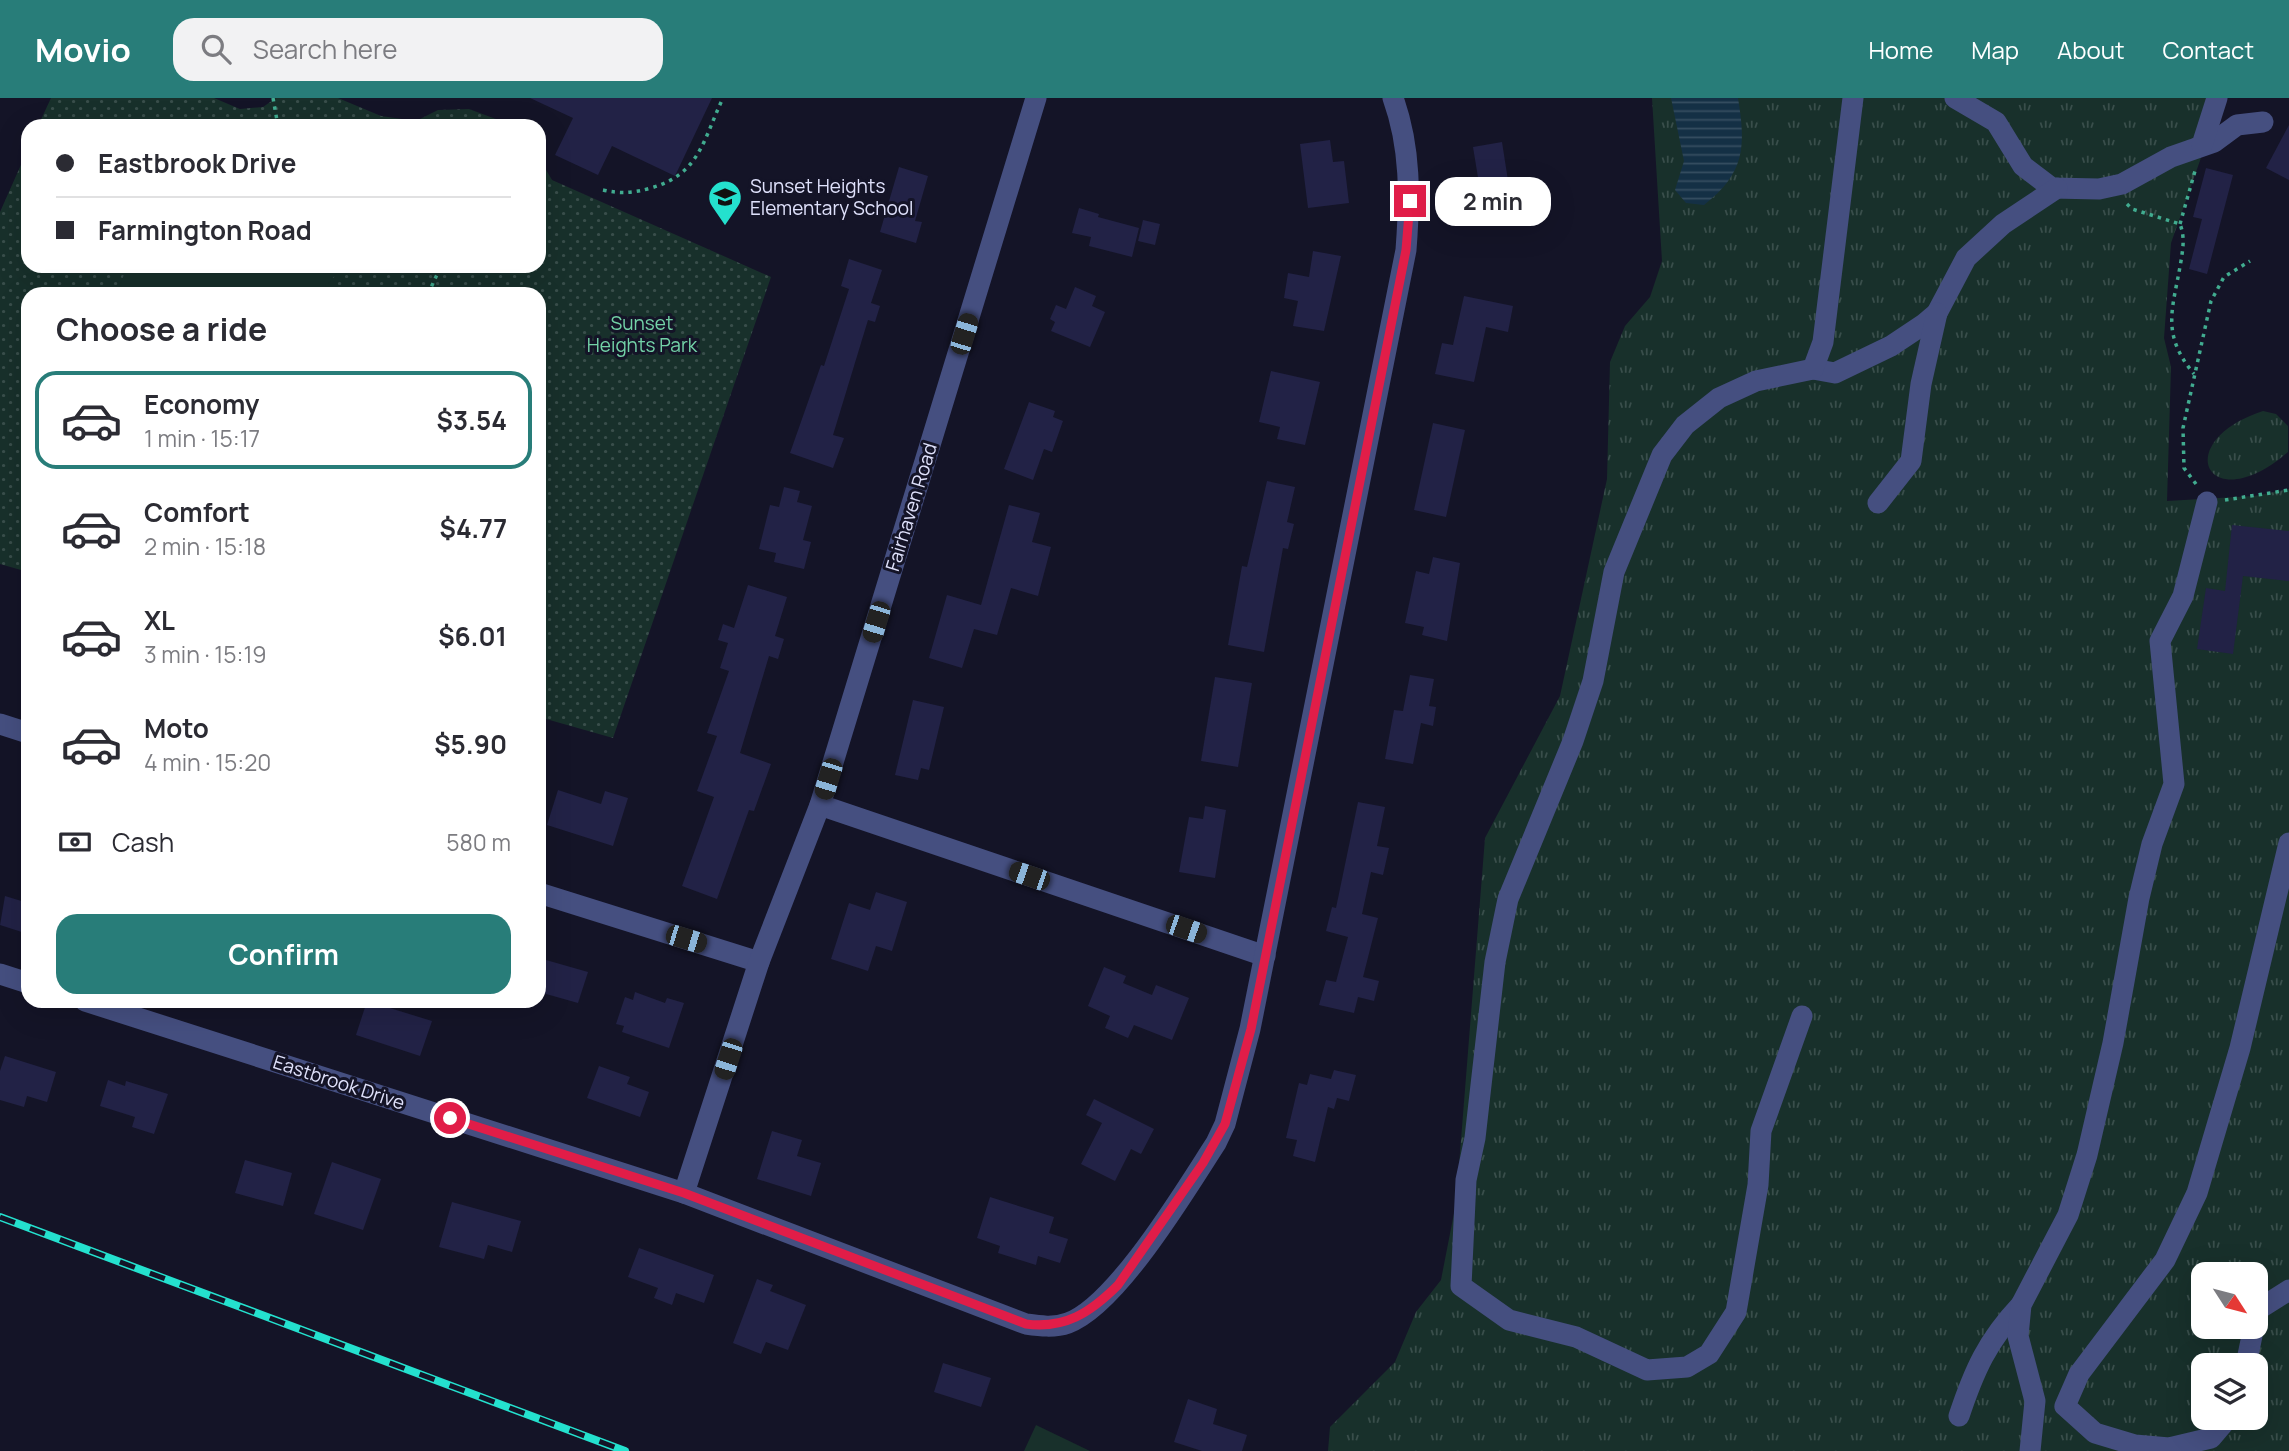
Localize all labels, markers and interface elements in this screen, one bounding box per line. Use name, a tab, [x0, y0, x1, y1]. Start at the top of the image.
search box	[173, 18, 663, 81]
text: Movio	[35, 27, 131, 72]
icon: search	[197, 30, 235, 68]
text: Search here	[253, 31, 397, 67]
text: Home	[1868, 33, 1933, 66]
text: Map	[1971, 33, 2019, 66]
text: About	[2057, 33, 2125, 66]
text: Contact	[2163, 33, 2254, 66]
text: Eastbrook Drive	[98, 145, 296, 181]
place label: Sunset Heights Elementary School	[750, 173, 913, 221]
callout: 2 min	[1434, 176, 1550, 226]
school or university icon: Sunset Heights Elementary School	[706, 178, 744, 227]
route end	[1394, 185, 1426, 217]
text: 2 min	[1463, 185, 1523, 217]
text: Farmington Road	[98, 212, 312, 248]
text: Choose a ride	[56, 307, 267, 351]
park label: Sunset Heights Park	[587, 310, 698, 358]
car	[948, 311, 981, 357]
text: Economy	[144, 386, 259, 422]
icon: car	[60, 389, 123, 452]
text: $3.54	[437, 402, 507, 438]
text: 1 min · 15:17	[144, 422, 260, 454]
street label: Fairhaven Road	[879, 440, 943, 574]
text: Comfort	[144, 494, 250, 530]
icon: car	[60, 497, 123, 560]
text: $4.77	[440, 510, 507, 546]
text: 2 min · 15:18	[144, 530, 266, 562]
car	[860, 599, 893, 645]
text: XL	[144, 602, 175, 638]
icon: car	[60, 605, 123, 668]
text: $6.01	[438, 618, 507, 654]
text: 3 min · 15:19	[144, 638, 267, 670]
text: Moto	[144, 710, 209, 746]
icon: car	[60, 713, 123, 776]
text: $5.90	[434, 726, 507, 762]
text: 4 min · 15:20	[144, 746, 271, 778]
car	[812, 756, 845, 802]
icon: cash	[56, 823, 94, 861]
text: Cash	[112, 824, 174, 860]
text: 580 m	[446, 826, 511, 858]
car	[1006, 859, 1053, 893]
car	[1163, 912, 1210, 946]
button: Confirm	[56, 914, 511, 994]
car	[663, 923, 710, 955]
car	[712, 1036, 745, 1082]
street label: Eastbrook Drive	[270, 1048, 408, 1116]
route start	[434, 1102, 466, 1134]
north arrow	[2191, 1262, 2268, 1339]
map controls	[2191, 1262, 2268, 1430]
button: layers	[2191, 1353, 2268, 1430]

